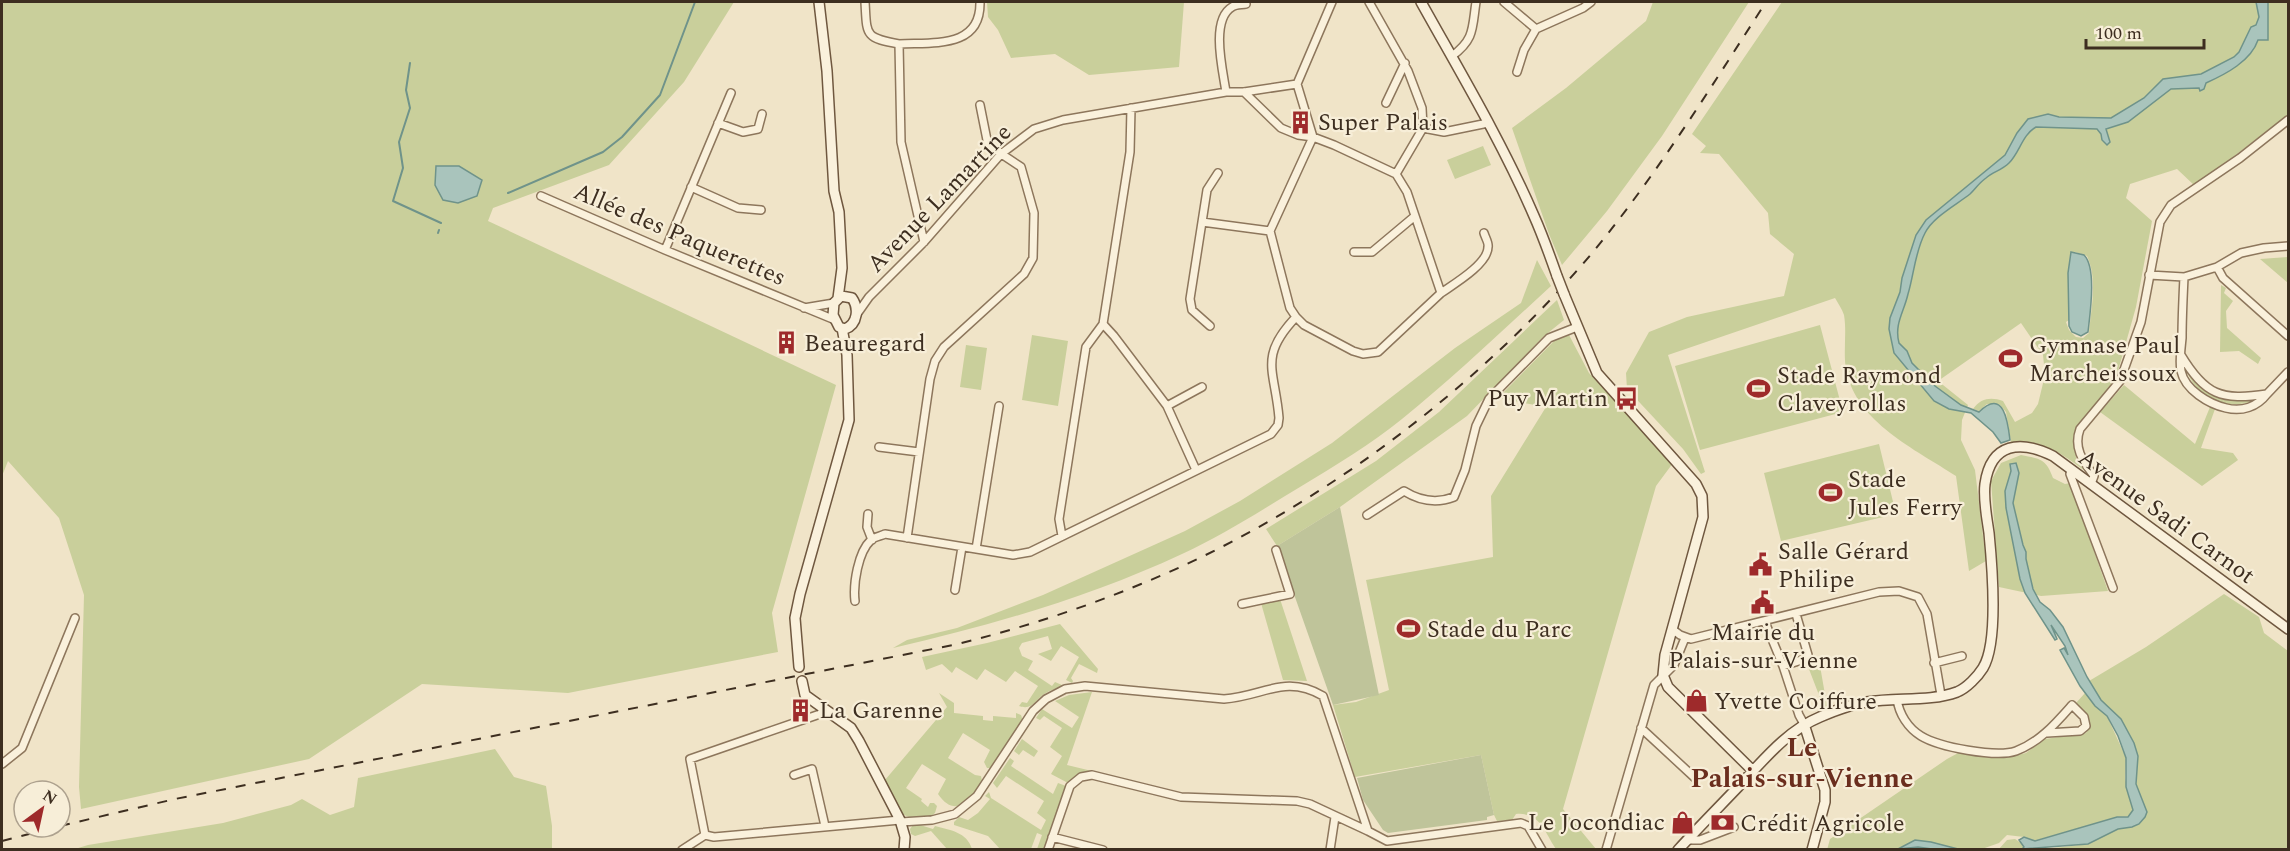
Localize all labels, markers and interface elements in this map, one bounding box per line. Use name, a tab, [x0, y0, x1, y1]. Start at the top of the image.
scale bar	[2086, 12, 2204, 50]
text: 100 m	[2095, 20, 2142, 47]
place label: Super Palais	[1318, 105, 1448, 141]
building icon: Super Palais	[1287, 109, 1313, 135]
street label: Avenue Lamartine	[859, 116, 1021, 282]
street label: Allée des Paquerettes	[568, 174, 791, 296]
place label: Beauregard	[804, 326, 926, 362]
place label: Gymnase Paul Marcheissoux	[2029, 328, 2180, 392]
building icon: Beauregard	[773, 330, 799, 356]
sports icon: Gymnase Paul Marcheissoux	[1998, 346, 2024, 372]
place label: Stade Raymond Claveyrollas	[1777, 358, 1941, 422]
sports icon: Stade Raymond Claveyrollas	[1746, 376, 1772, 402]
place label: Puy Martin	[1487, 381, 1608, 417]
bus stop icon: Puy Martin	[1613, 385, 1639, 411]
street label: Avenue Sadi Carnot	[2070, 440, 2262, 593]
place label: Stade Jules Ferry	[1848, 462, 1963, 526]
sports icon: Stade Jules Ferry	[1817, 480, 1843, 506]
place label: Salle Gérard Philipe	[1778, 534, 1909, 598]
public building icon: Salle Gérard Philipe	[1747, 552, 1773, 578]
public building icon: Mairie du Palais-sur-Vienne	[1750, 589, 1776, 615]
place label: Stade du Parc	[1427, 612, 1572, 648]
place label: Mairie du Palais-sur-Vienne	[1668, 615, 1858, 679]
sports icon: Stade du Parc	[1396, 616, 1422, 642]
place label: Yvette Coiffure	[1714, 684, 1877, 720]
shop icon: Yvette Coiffure	[1683, 688, 1709, 714]
place label: La Garenne	[819, 693, 943, 729]
building icon: La Garenne	[788, 697, 814, 723]
district label: Le Palais-sur-Vienne	[1691, 727, 1913, 800]
north arrow	[12, 779, 72, 839]
text: N	[38, 784, 62, 811]
place label: Le Jocondiac	[1528, 805, 1665, 841]
place label: Crédit Agricole	[1740, 806, 1905, 842]
shop icon: Le Jocondiac	[1670, 809, 1696, 835]
bank icon: Crédit Agricole	[1709, 810, 1735, 836]

